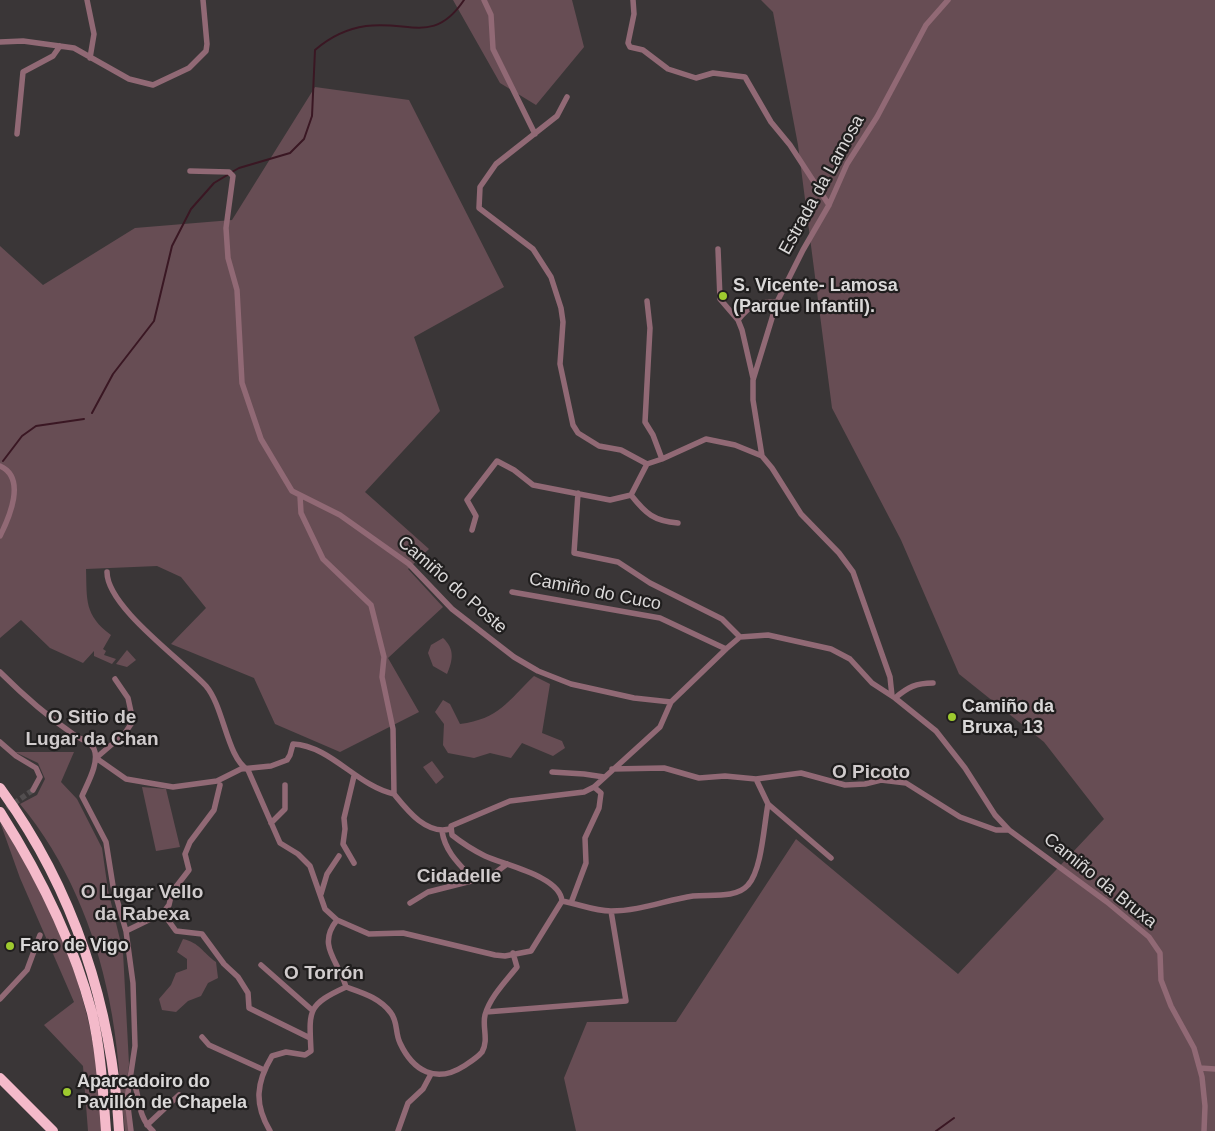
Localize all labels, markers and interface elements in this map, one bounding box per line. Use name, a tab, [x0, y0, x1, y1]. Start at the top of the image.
street label: Estrada da Lamosa	[775, 112, 869, 258]
place label: S. Vicente- Lamosa (Parque Infantil).	[733, 275, 898, 318]
marker: S. Vicente- Lamosa (Parque Infantil).	[717, 290, 729, 302]
street label: Camiño do Poste	[393, 532, 511, 638]
street label: Camiño do Cuco	[527, 569, 663, 615]
place label: Camiño da Bruxa, 13	[962, 696, 1054, 739]
district label: O Sitio de Lugar da Chan	[25, 707, 159, 751]
marker: Camiño da Bruxa, 13	[946, 711, 958, 723]
district label: O Picoto	[832, 762, 910, 784]
street label: Camiño da Bruxa	[1039, 829, 1161, 933]
district label: Cidadelle	[417, 866, 501, 888]
district label: O Lugar Vello da Rabexa	[81, 882, 203, 926]
place label: Faro de Vigo	[20, 935, 129, 957]
marker: Faro de Vigo	[4, 940, 16, 952]
district label: O Torrón	[284, 963, 364, 985]
place label: Aparcadoiro do Pavillón de Chapela	[77, 1071, 247, 1114]
marker: Aparcadoiro do Pavillón de Chapela	[61, 1086, 73, 1098]

